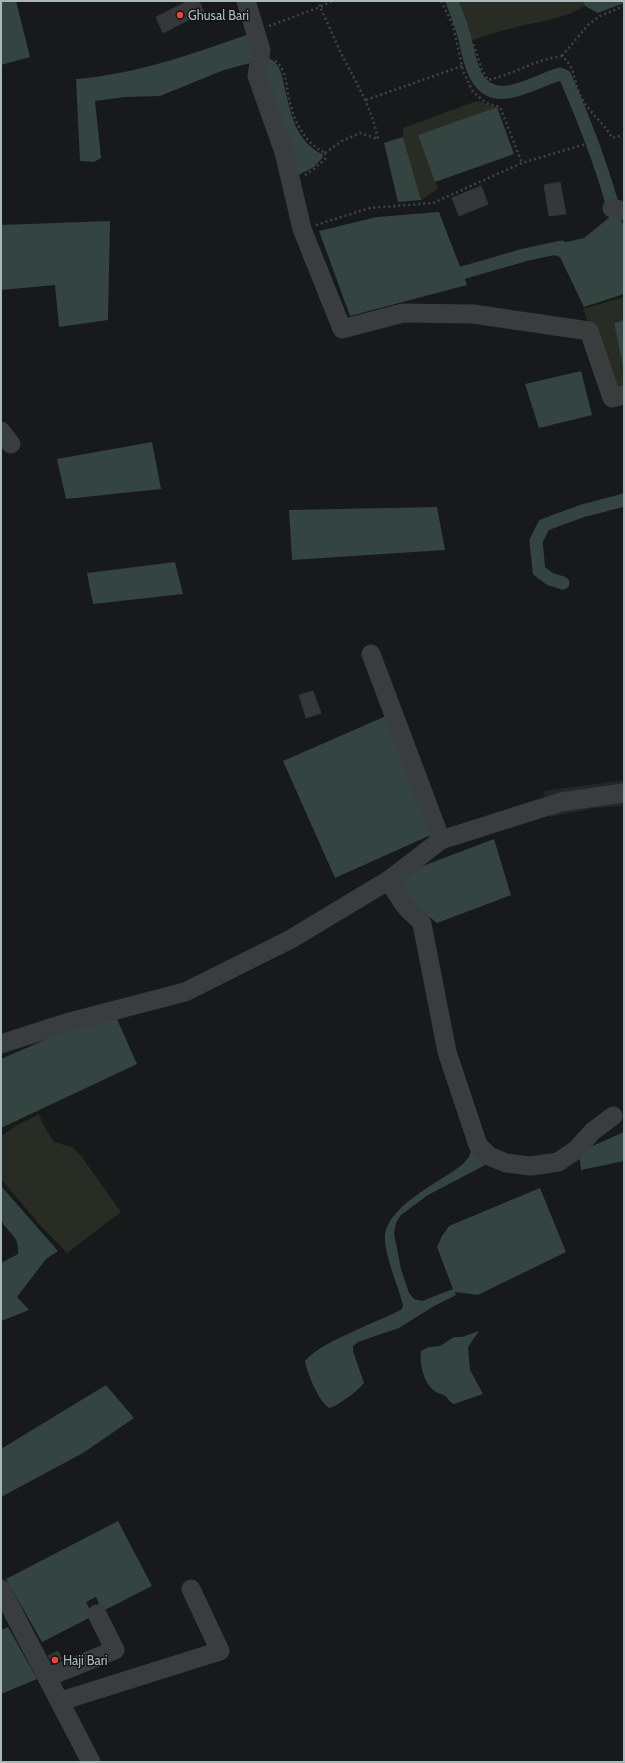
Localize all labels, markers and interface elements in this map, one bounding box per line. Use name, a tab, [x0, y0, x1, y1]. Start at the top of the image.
place label: Ghusal Bari	[188, 7, 249, 23]
marker: Ghusal Bari	[175, 10, 185, 20]
place label: Haji Bari	[63, 1652, 108, 1669]
marker: Haji Bari	[50, 1655, 60, 1665]

